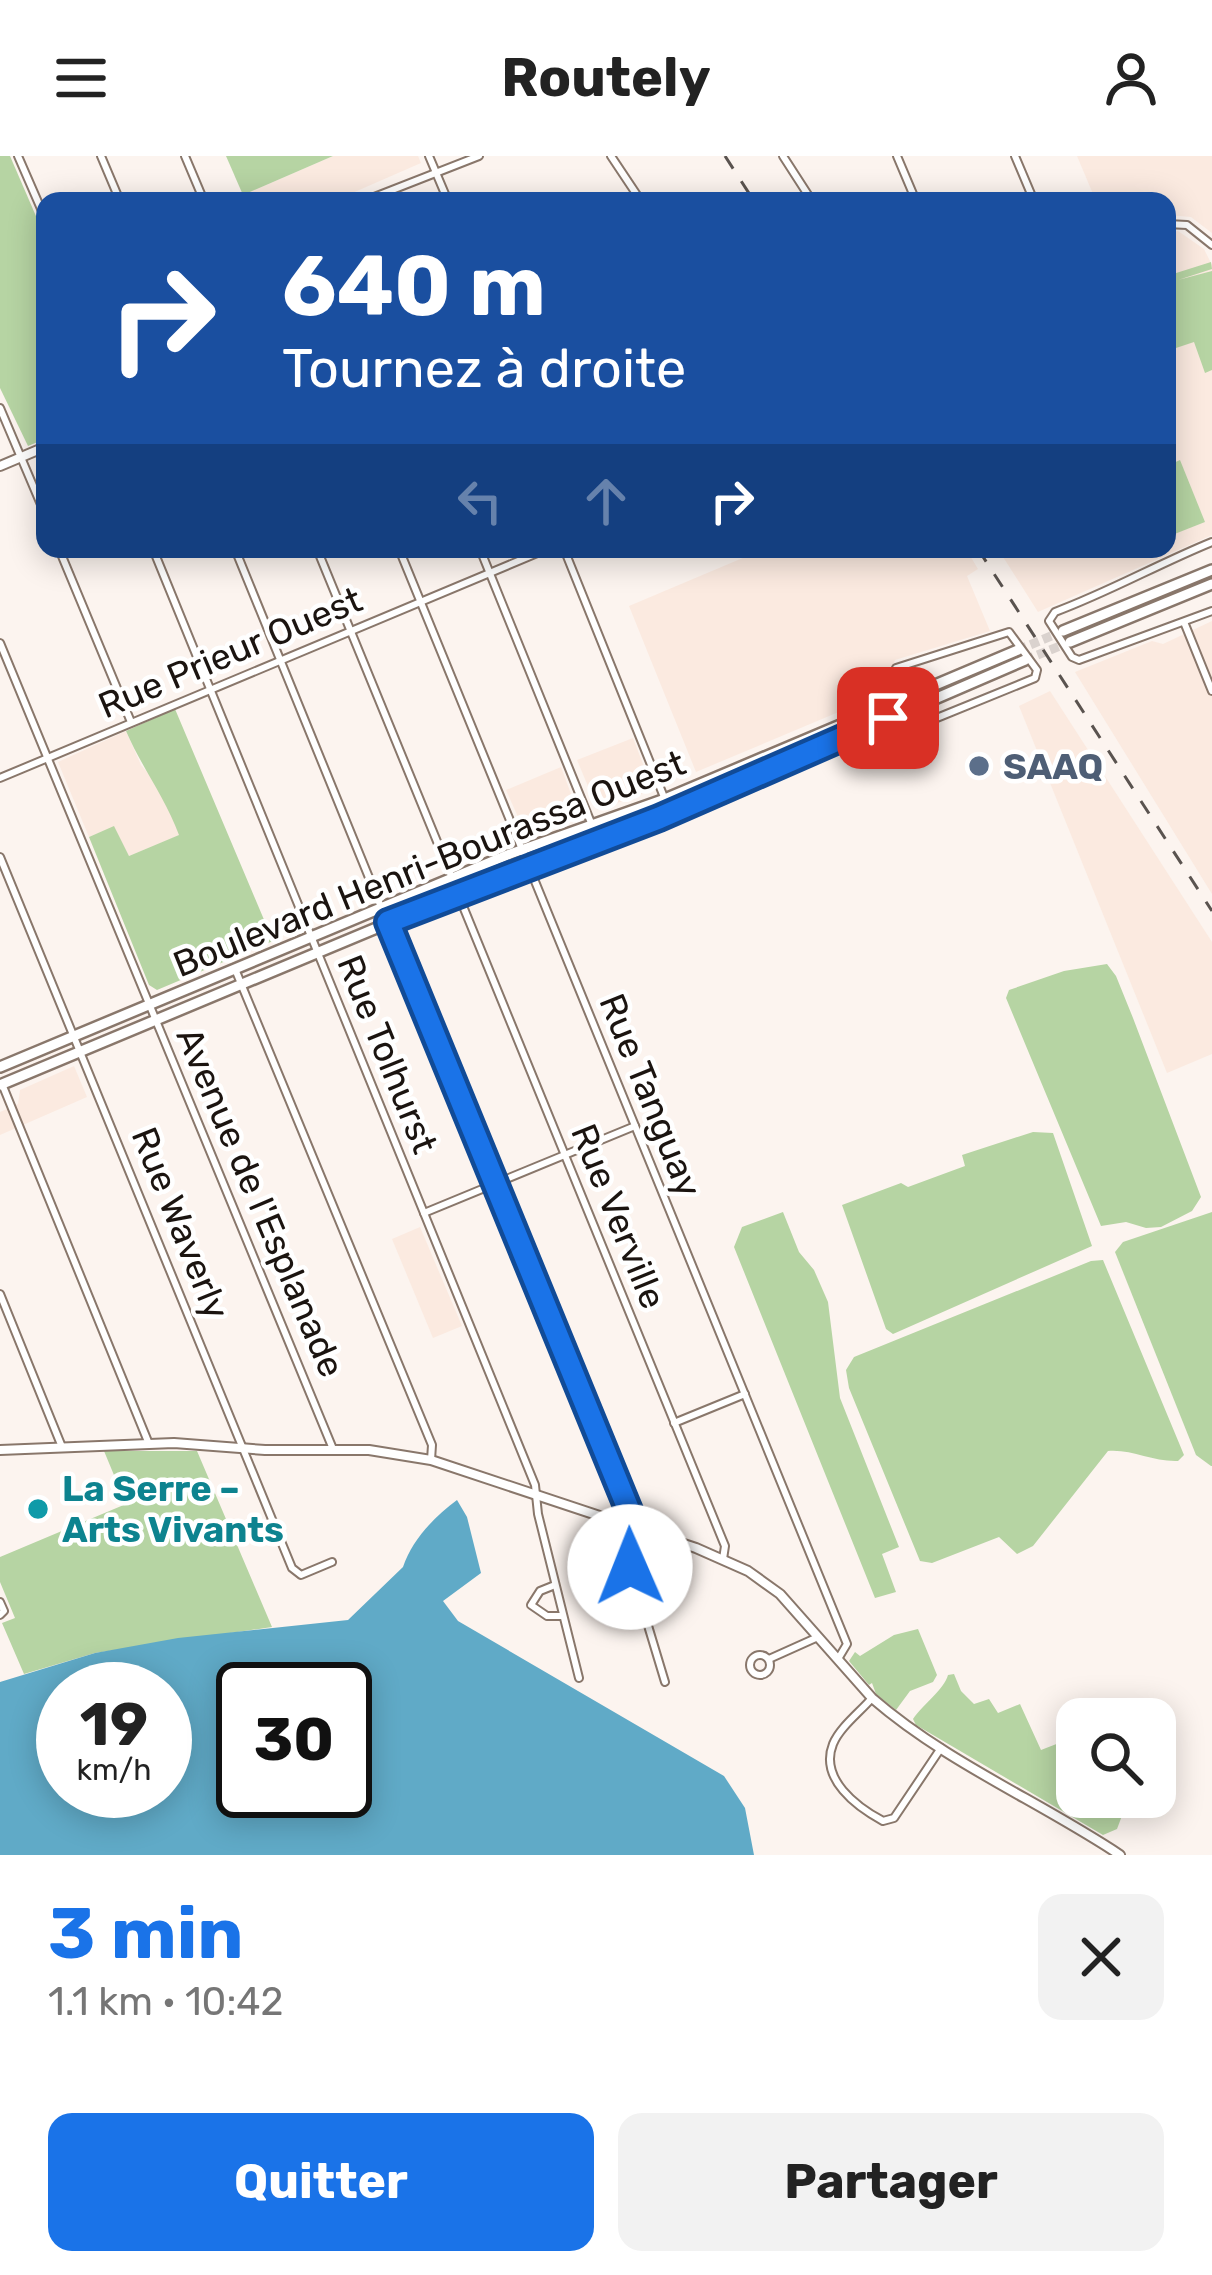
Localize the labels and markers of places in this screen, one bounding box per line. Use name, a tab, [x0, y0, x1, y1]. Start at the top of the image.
pin	[837, 667, 939, 769]
place label: SAAQ	[1003, 745, 1103, 788]
marker: SAAQ	[966, 753, 992, 779]
place label: La Serre – Arts Vivants	[62, 1467, 284, 1551]
marker: La Serre – Arts Vivants	[25, 1496, 51, 1522]

